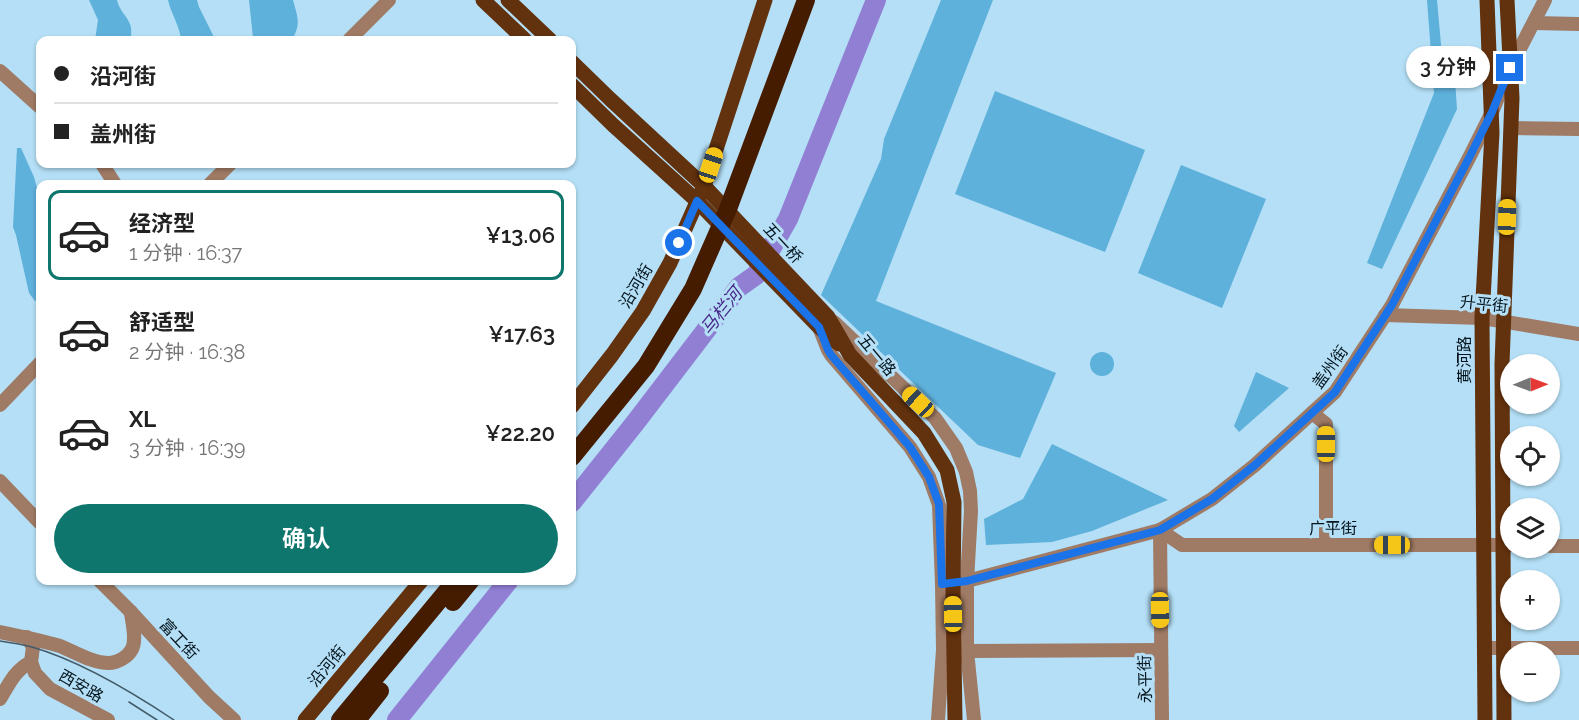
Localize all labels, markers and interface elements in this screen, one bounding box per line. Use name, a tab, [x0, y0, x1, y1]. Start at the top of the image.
callout: 3 分钟	[1405, 47, 1489, 89]
route end	[1496, 54, 1523, 81]
text: 3 分钟	[1420, 55, 1476, 79]
text: 沿河街	[90, 63, 156, 89]
text: 盖州街	[90, 121, 156, 147]
car	[697, 145, 725, 185]
car	[1497, 199, 1517, 235]
icon: car	[57, 208, 111, 262]
text: 经济型	[129, 210, 195, 236]
street label: 五一桥	[760, 219, 806, 267]
text: ¥13.06	[486, 222, 555, 248]
route start	[665, 229, 692, 256]
text: 1 分钟 · 16:37	[129, 241, 242, 265]
street label: 沿河街	[615, 261, 657, 311]
water label: 马栏河	[696, 281, 748, 339]
street label: 升平街	[1459, 292, 1509, 316]
icon: car	[57, 307, 111, 361]
text: 舒适型	[129, 309, 195, 335]
text: ¥17.63	[488, 321, 555, 347]
street label: 五一路	[854, 331, 900, 379]
street label: 黄河路	[1455, 336, 1474, 384]
text: 2 分钟 · 16:38	[129, 340, 245, 364]
street label: 盖州街	[1308, 342, 1352, 392]
north arrow	[1500, 354, 1560, 414]
map controls	[1500, 354, 1560, 702]
car	[899, 383, 937, 421]
icon: car	[57, 406, 111, 460]
text: XL	[129, 406, 156, 432]
text: ¥22.20	[485, 420, 555, 446]
car	[1317, 426, 1335, 462]
button: locate	[1500, 426, 1560, 486]
text: 3 分钟 · 16:39	[129, 436, 246, 460]
button: layers	[1500, 498, 1560, 558]
button: 确认	[54, 504, 558, 573]
street label: 广平街	[1309, 519, 1357, 538]
car	[1374, 536, 1410, 554]
button: +	[1500, 570, 1560, 630]
car	[1151, 592, 1169, 628]
car	[944, 596, 962, 632]
street label: 富工街	[156, 615, 202, 663]
street label: 沿河街	[304, 642, 350, 690]
button: −	[1500, 642, 1560, 702]
street label: 永平街	[1135, 655, 1155, 703]
street label: 西安路	[55, 666, 107, 706]

